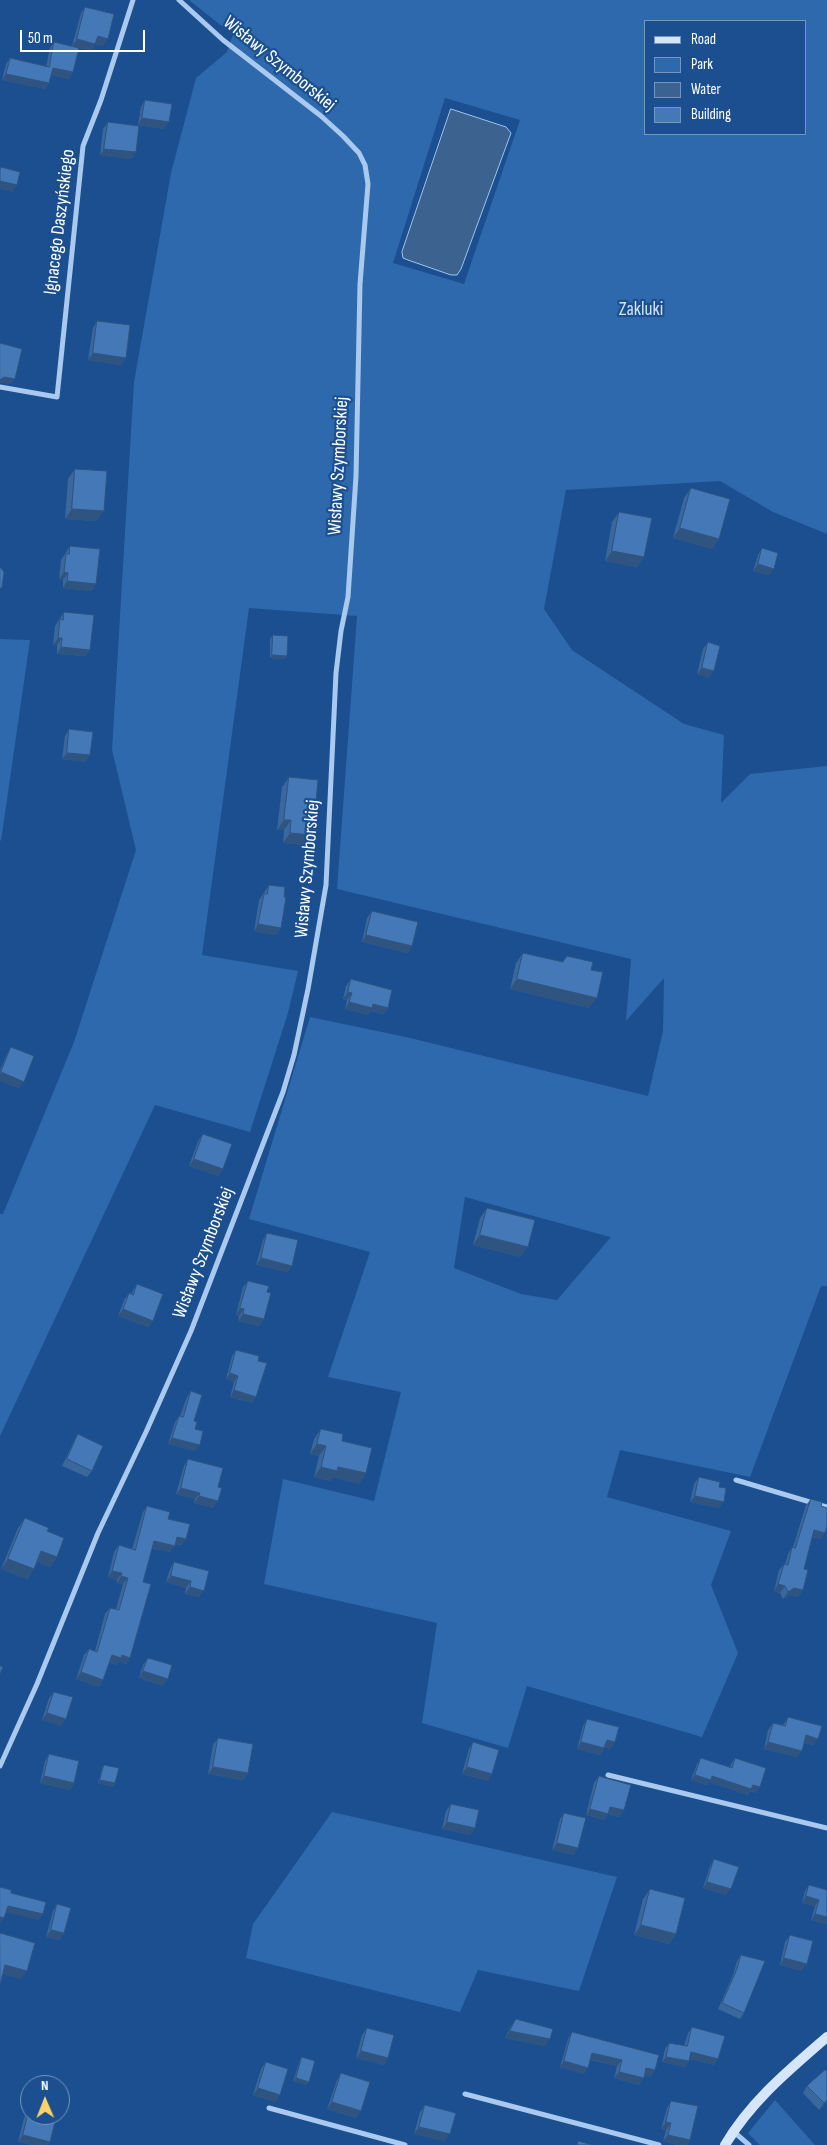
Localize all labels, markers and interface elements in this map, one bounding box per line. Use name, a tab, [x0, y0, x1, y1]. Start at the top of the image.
street label: Wisławy Szymborskiej	[218, 12, 340, 116]
scale bar	[22, 20, 148, 52]
legend	[644, 20, 807, 135]
text: 50 m	[28, 29, 53, 48]
text: Road	[691, 30, 716, 49]
text: Park	[691, 55, 713, 74]
text: Water	[691, 80, 721, 99]
text: Building	[691, 105, 731, 124]
street label: Ignacego Daszyńskiego	[40, 148, 80, 296]
park label: Zakluki	[619, 299, 663, 321]
street label: Wisławy Szymborskiej	[324, 396, 354, 536]
street label: Wisławy Szymborskiej	[291, 799, 325, 939]
street label: Wisławy Szymborskiej	[169, 1184, 239, 1322]
north arrow	[20, 2075, 70, 2125]
text: N	[41, 2077, 49, 2094]

